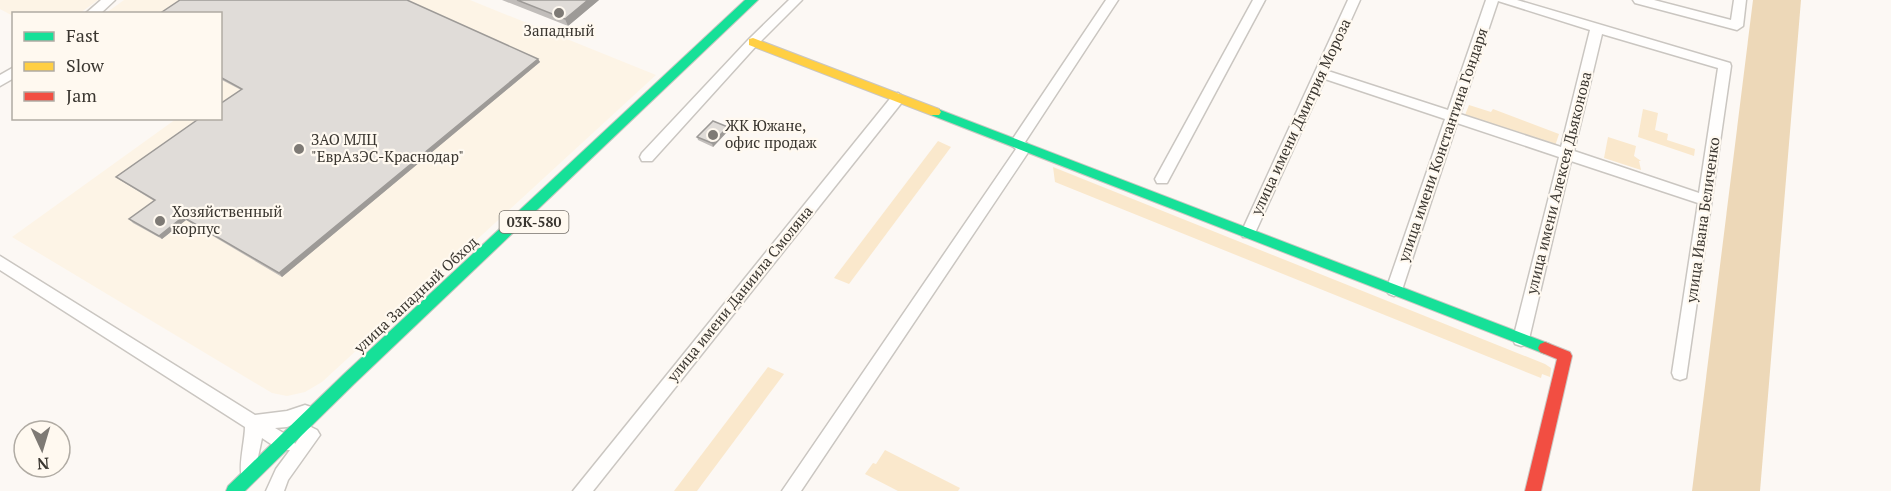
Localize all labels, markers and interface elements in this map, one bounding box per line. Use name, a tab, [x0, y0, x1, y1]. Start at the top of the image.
marker: Западный	[552, 6, 566, 20]
legend	[12, 12, 222, 120]
street label: улица имени Дмитрия Мороза	[1245, 15, 1355, 219]
place label: Западный	[524, 20, 594, 40]
text: Fast	[66, 23, 100, 47]
street label: улица имени Константина Гондаря	[1392, 25, 1492, 265]
text: Slow	[66, 53, 105, 77]
street label: улица имени Алексея Дьяконова	[1520, 69, 1596, 297]
text: Jam	[66, 83, 97, 107]
place label: ЖК Южане, офис продаж	[725, 115, 817, 152]
marker: ЖК Южане, офис продаж	[706, 128, 720, 142]
place label: ЗАО МЛЦ "ЕврАзЭС-Краснодар"	[311, 129, 464, 166]
street label: улица Ивана Беличенко	[1680, 136, 1724, 305]
marker: ЗАО МЛЦ "ЕврАзЭС-Краснодар"	[292, 142, 306, 156]
place label: Хозяйственный корпус	[172, 201, 282, 238]
street label: улица имени Даниила Смоляна	[661, 201, 817, 386]
road number: 03К-580	[500, 211, 568, 233]
marker: Хозяйственный корпус	[153, 214, 167, 228]
street label: улица Западный Обход	[348, 231, 482, 358]
north arrow	[12, 419, 72, 479]
text: N	[36, 453, 50, 475]

